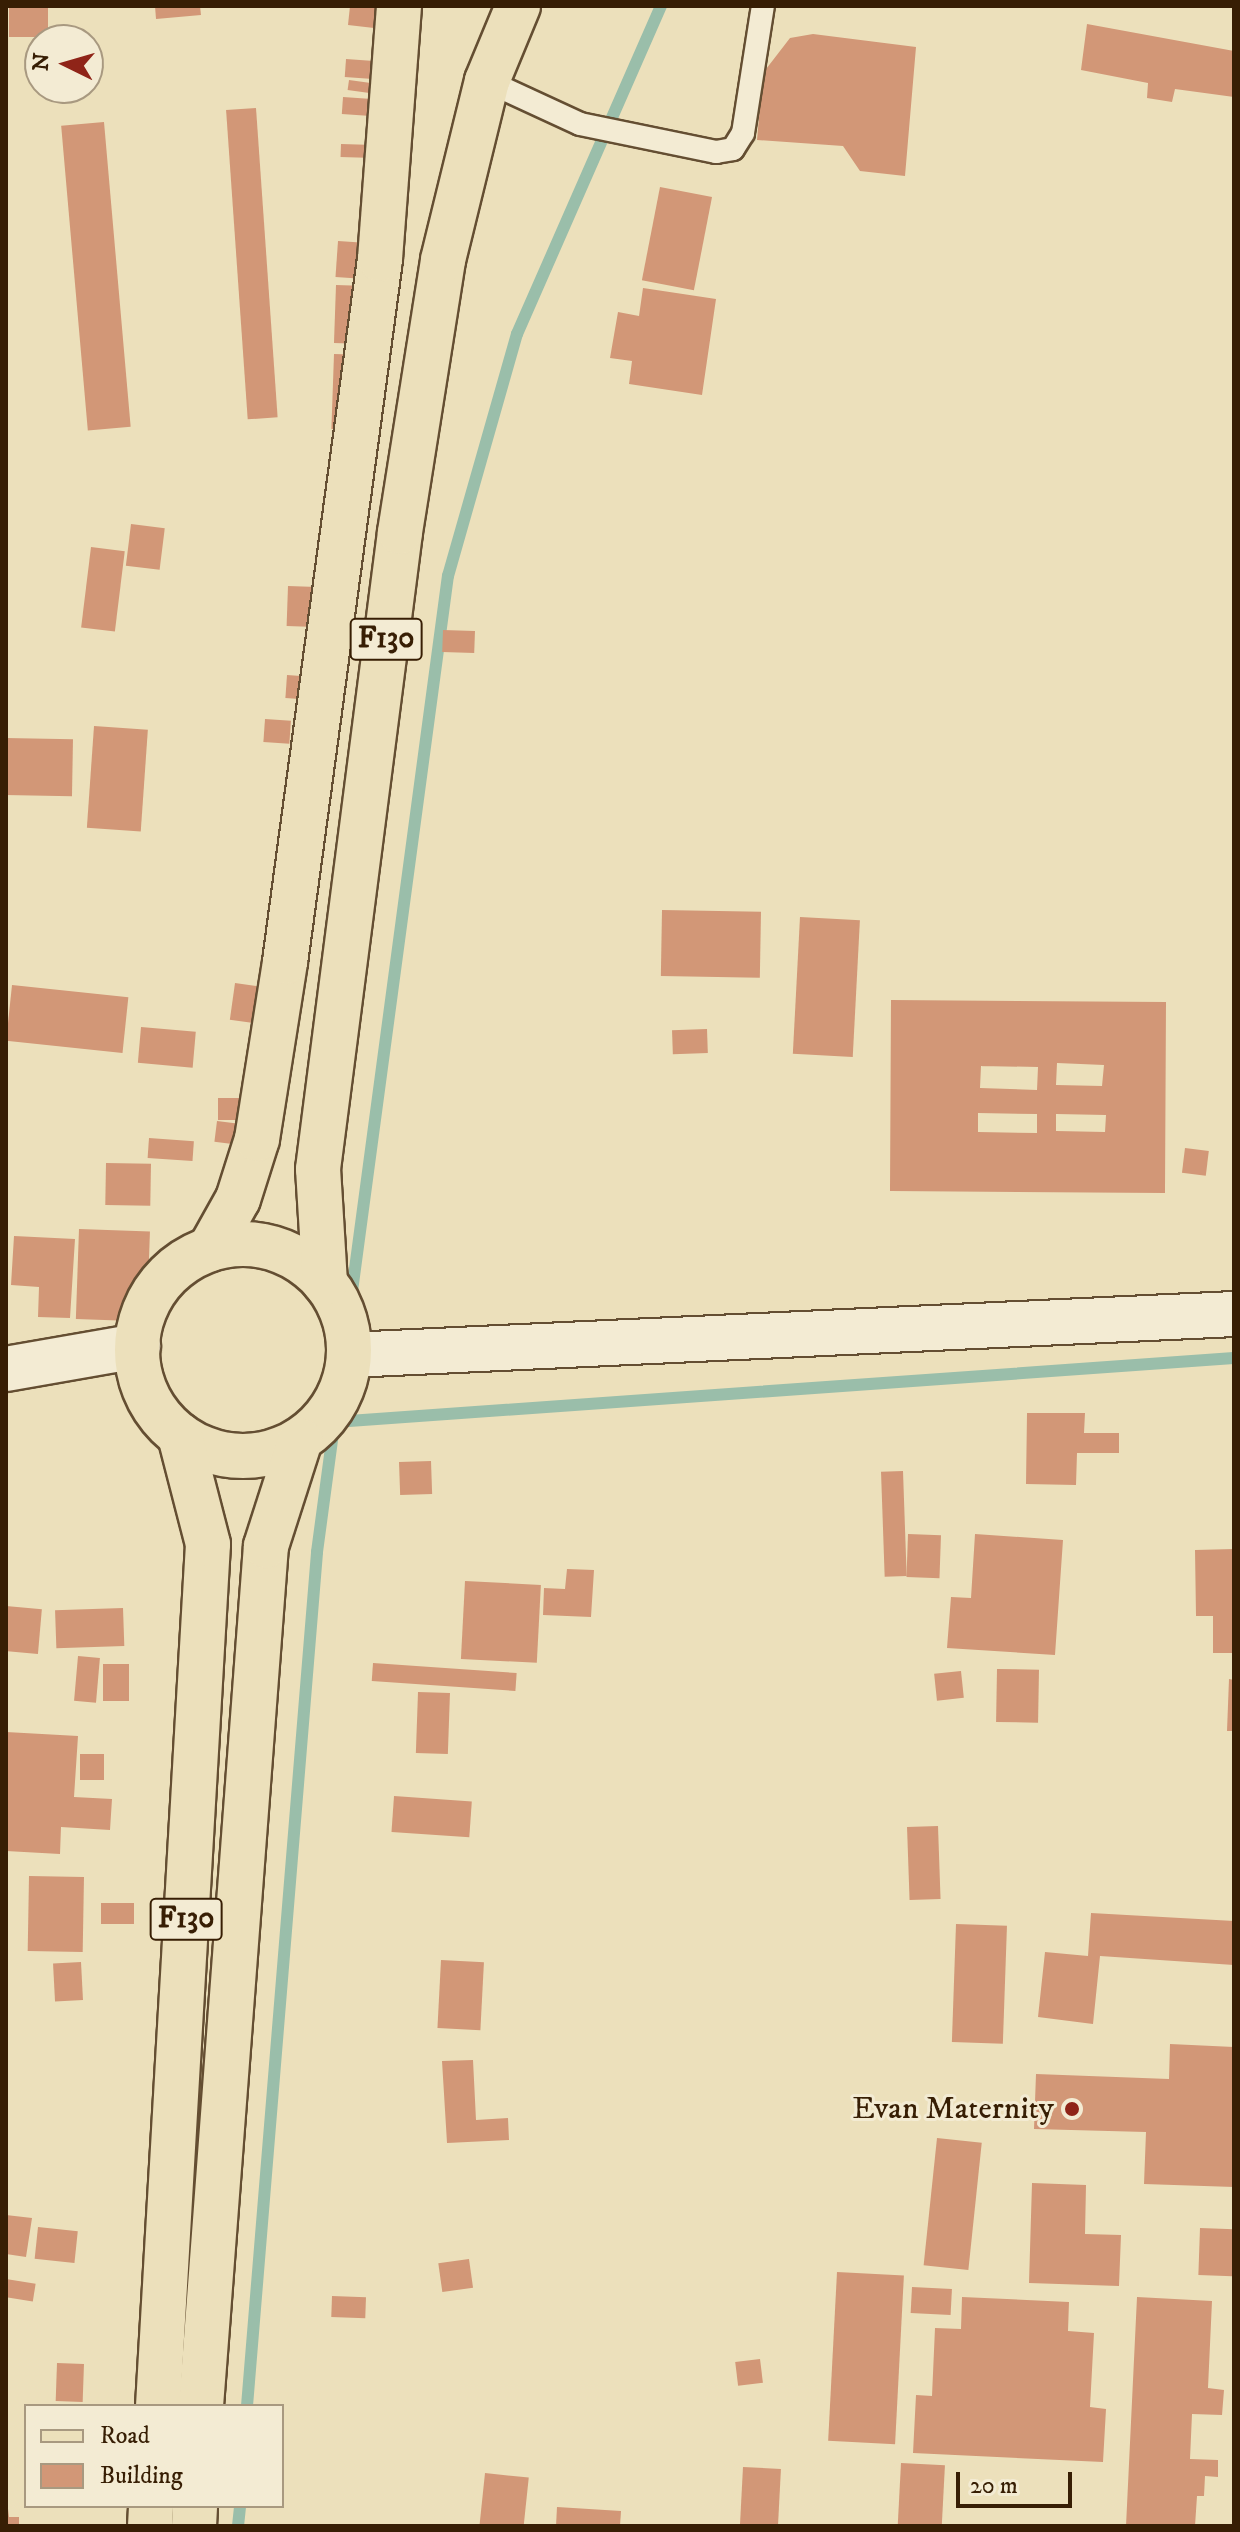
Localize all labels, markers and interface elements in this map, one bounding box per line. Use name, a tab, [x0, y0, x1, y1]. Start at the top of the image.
north arrow	[24, 24, 104, 104]
text: N	[27, 52, 56, 72]
road number: F130	[348, 613, 424, 665]
road number: F130	[148, 1893, 224, 1945]
place label: Evan Maternity	[852, 2090, 1054, 2128]
marker: Evan Maternity	[1061, 2098, 1083, 2120]
legend	[24, 2404, 284, 2508]
text: Road	[100, 2421, 150, 2451]
scale bar	[960, 2456, 1076, 2506]
text: Building	[100, 2461, 183, 2491]
text: 20 m	[970, 2471, 1018, 2501]

